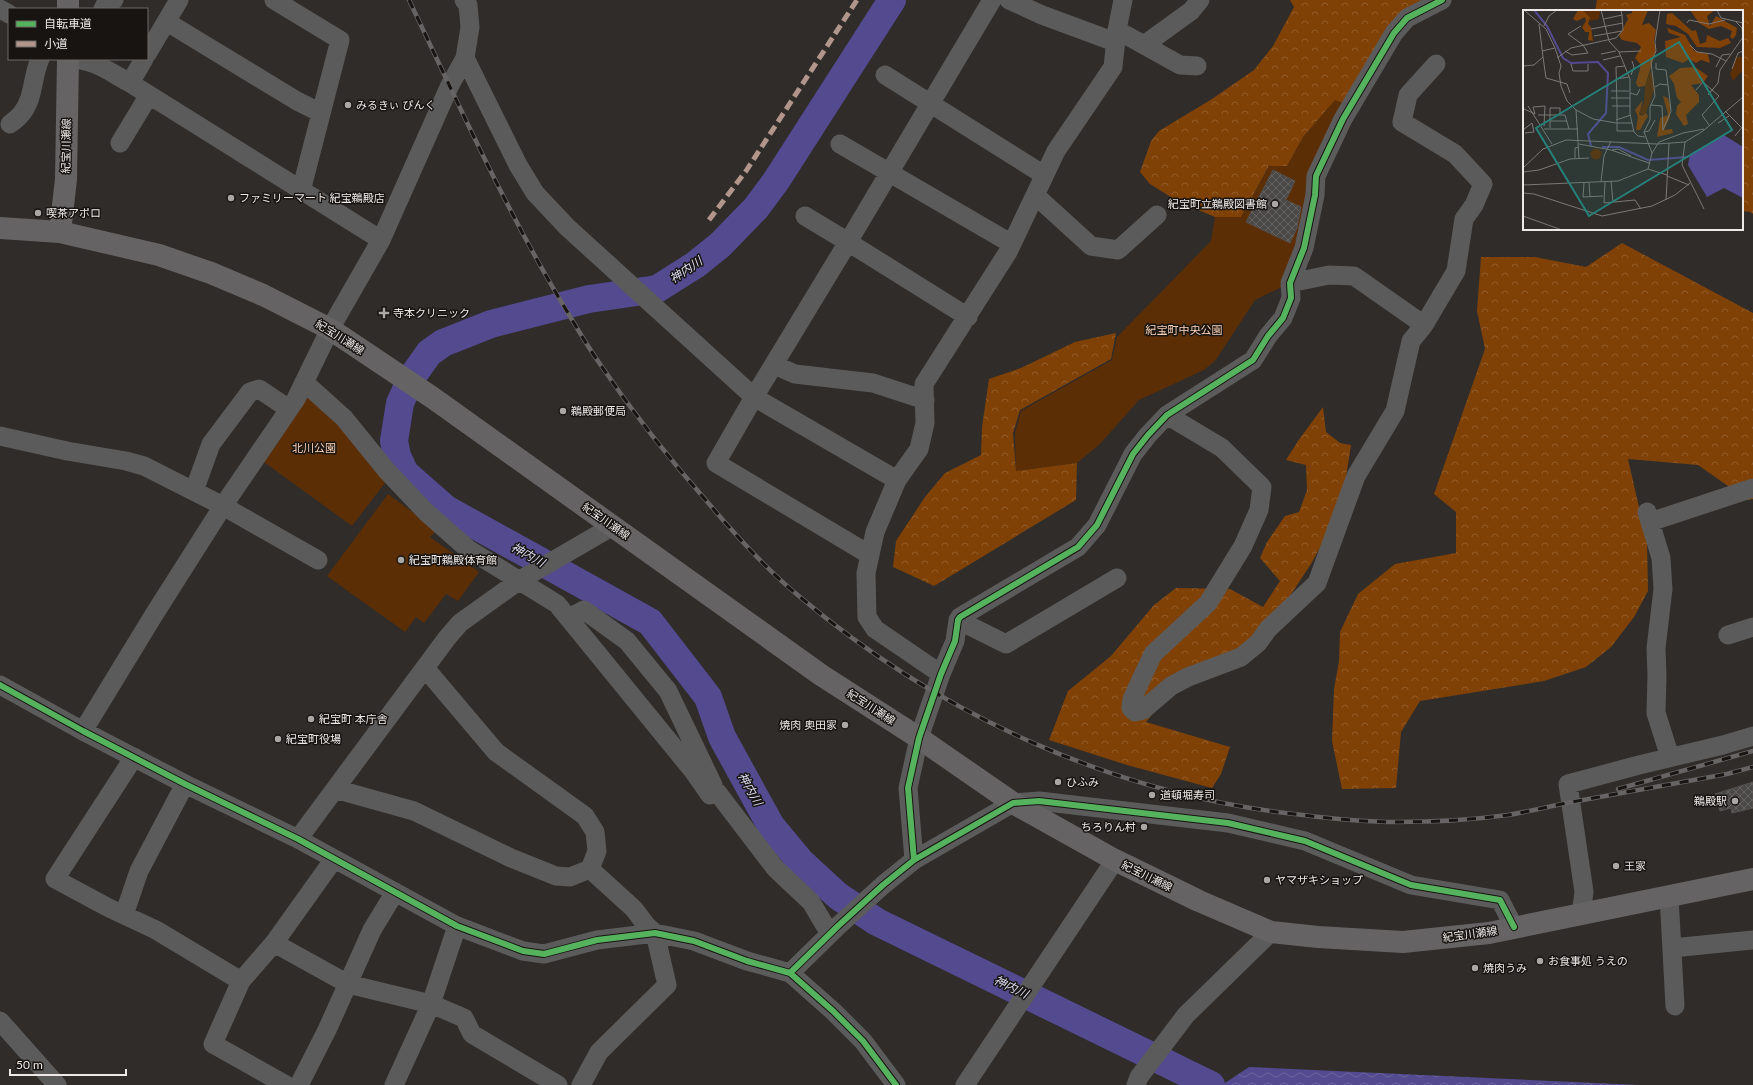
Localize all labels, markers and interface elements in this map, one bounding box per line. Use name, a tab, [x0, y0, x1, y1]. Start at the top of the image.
legend	[8, 8, 148, 60]
inset map	[1523, 10, 1743, 230]
text: 自転車道	[44, 16, 92, 31]
text: 小道	[44, 36, 68, 51]
place label: みるきぃ ぴんく	[356, 98, 435, 111]
marker: みるきぃ ぴんく	[343, 100, 353, 110]
street label: 紀宝川瀬線	[59, 118, 72, 174]
place label: ファミリーマート 紀宝鵜殿店	[239, 191, 385, 204]
marker: ファミリーマート 紀宝鵜殿店	[226, 193, 236, 203]
place label: 紀宝町立鵜殿図書館	[1168, 197, 1267, 210]
marker: 紀宝町立鵜殿図書館	[1270, 199, 1280, 209]
place label: 喫茶アポロ	[46, 206, 101, 219]
marker: 喫茶アポロ	[33, 208, 43, 218]
water label: 神内川	[667, 252, 706, 286]
place label: 寺本クリニック	[393, 306, 470, 319]
marker: 寺本クリニック	[378, 307, 390, 319]
street label: 紀宝川瀬線	[313, 316, 367, 357]
park label: 紀宝町中央公園	[1146, 323, 1223, 336]
place label: 鵜殿郵便局	[571, 404, 626, 417]
marker: 鵜殿郵便局	[558, 406, 568, 416]
park label: 北川公園	[292, 441, 336, 454]
street label: 紀宝川瀬線	[580, 499, 633, 542]
water label: 神内川	[509, 539, 549, 571]
place label: 紀宝町鵜殿体育館	[409, 553, 497, 566]
marker: 紀宝町鵜殿体育館	[396, 555, 406, 565]
street label: 紀宝川瀬線	[845, 686, 898, 727]
place label: 紀宝町 本庁舎	[319, 712, 388, 725]
marker: 紀宝町 本庁舎	[306, 714, 316, 724]
place label: 焼肉 奥田家	[779, 718, 837, 731]
marker: 焼肉 奥田家	[840, 720, 850, 730]
place label: 紀宝町役場	[286, 732, 341, 745]
marker: 紀宝町役場	[273, 734, 283, 744]
water label: 神内川	[735, 769, 767, 810]
place label: ひふみ	[1066, 775, 1099, 788]
marker: ひふみ	[1053, 777, 1063, 787]
place label: 道頓堀寿司	[1160, 788, 1215, 801]
marker: 道頓堀寿司	[1147, 790, 1157, 800]
place label: 鵜殿駅	[1694, 794, 1727, 807]
marker: 鵜殿駅	[1730, 796, 1740, 806]
place label: ちろりん村	[1081, 820, 1136, 833]
marker: ちろりん村	[1139, 822, 1149, 832]
street label: 紀宝川瀬線	[1120, 858, 1175, 893]
place label: 王家	[1624, 859, 1646, 872]
marker: 王家	[1611, 861, 1621, 871]
place label: ヤマザキショップ	[1275, 873, 1363, 886]
marker: ヤマザキショップ	[1262, 875, 1272, 885]
street label: 紀宝川瀬線	[1442, 923, 1498, 944]
place label: お食事処 うえの	[1548, 954, 1628, 967]
marker: お食事処 うえの	[1535, 956, 1545, 966]
place label: 焼肉うみ	[1483, 961, 1527, 974]
marker: 焼肉うみ	[1470, 963, 1480, 973]
water label: 神内川	[992, 972, 1032, 1002]
scale bar	[10, 1051, 126, 1077]
text: 50 m	[16, 1057, 43, 1072]

